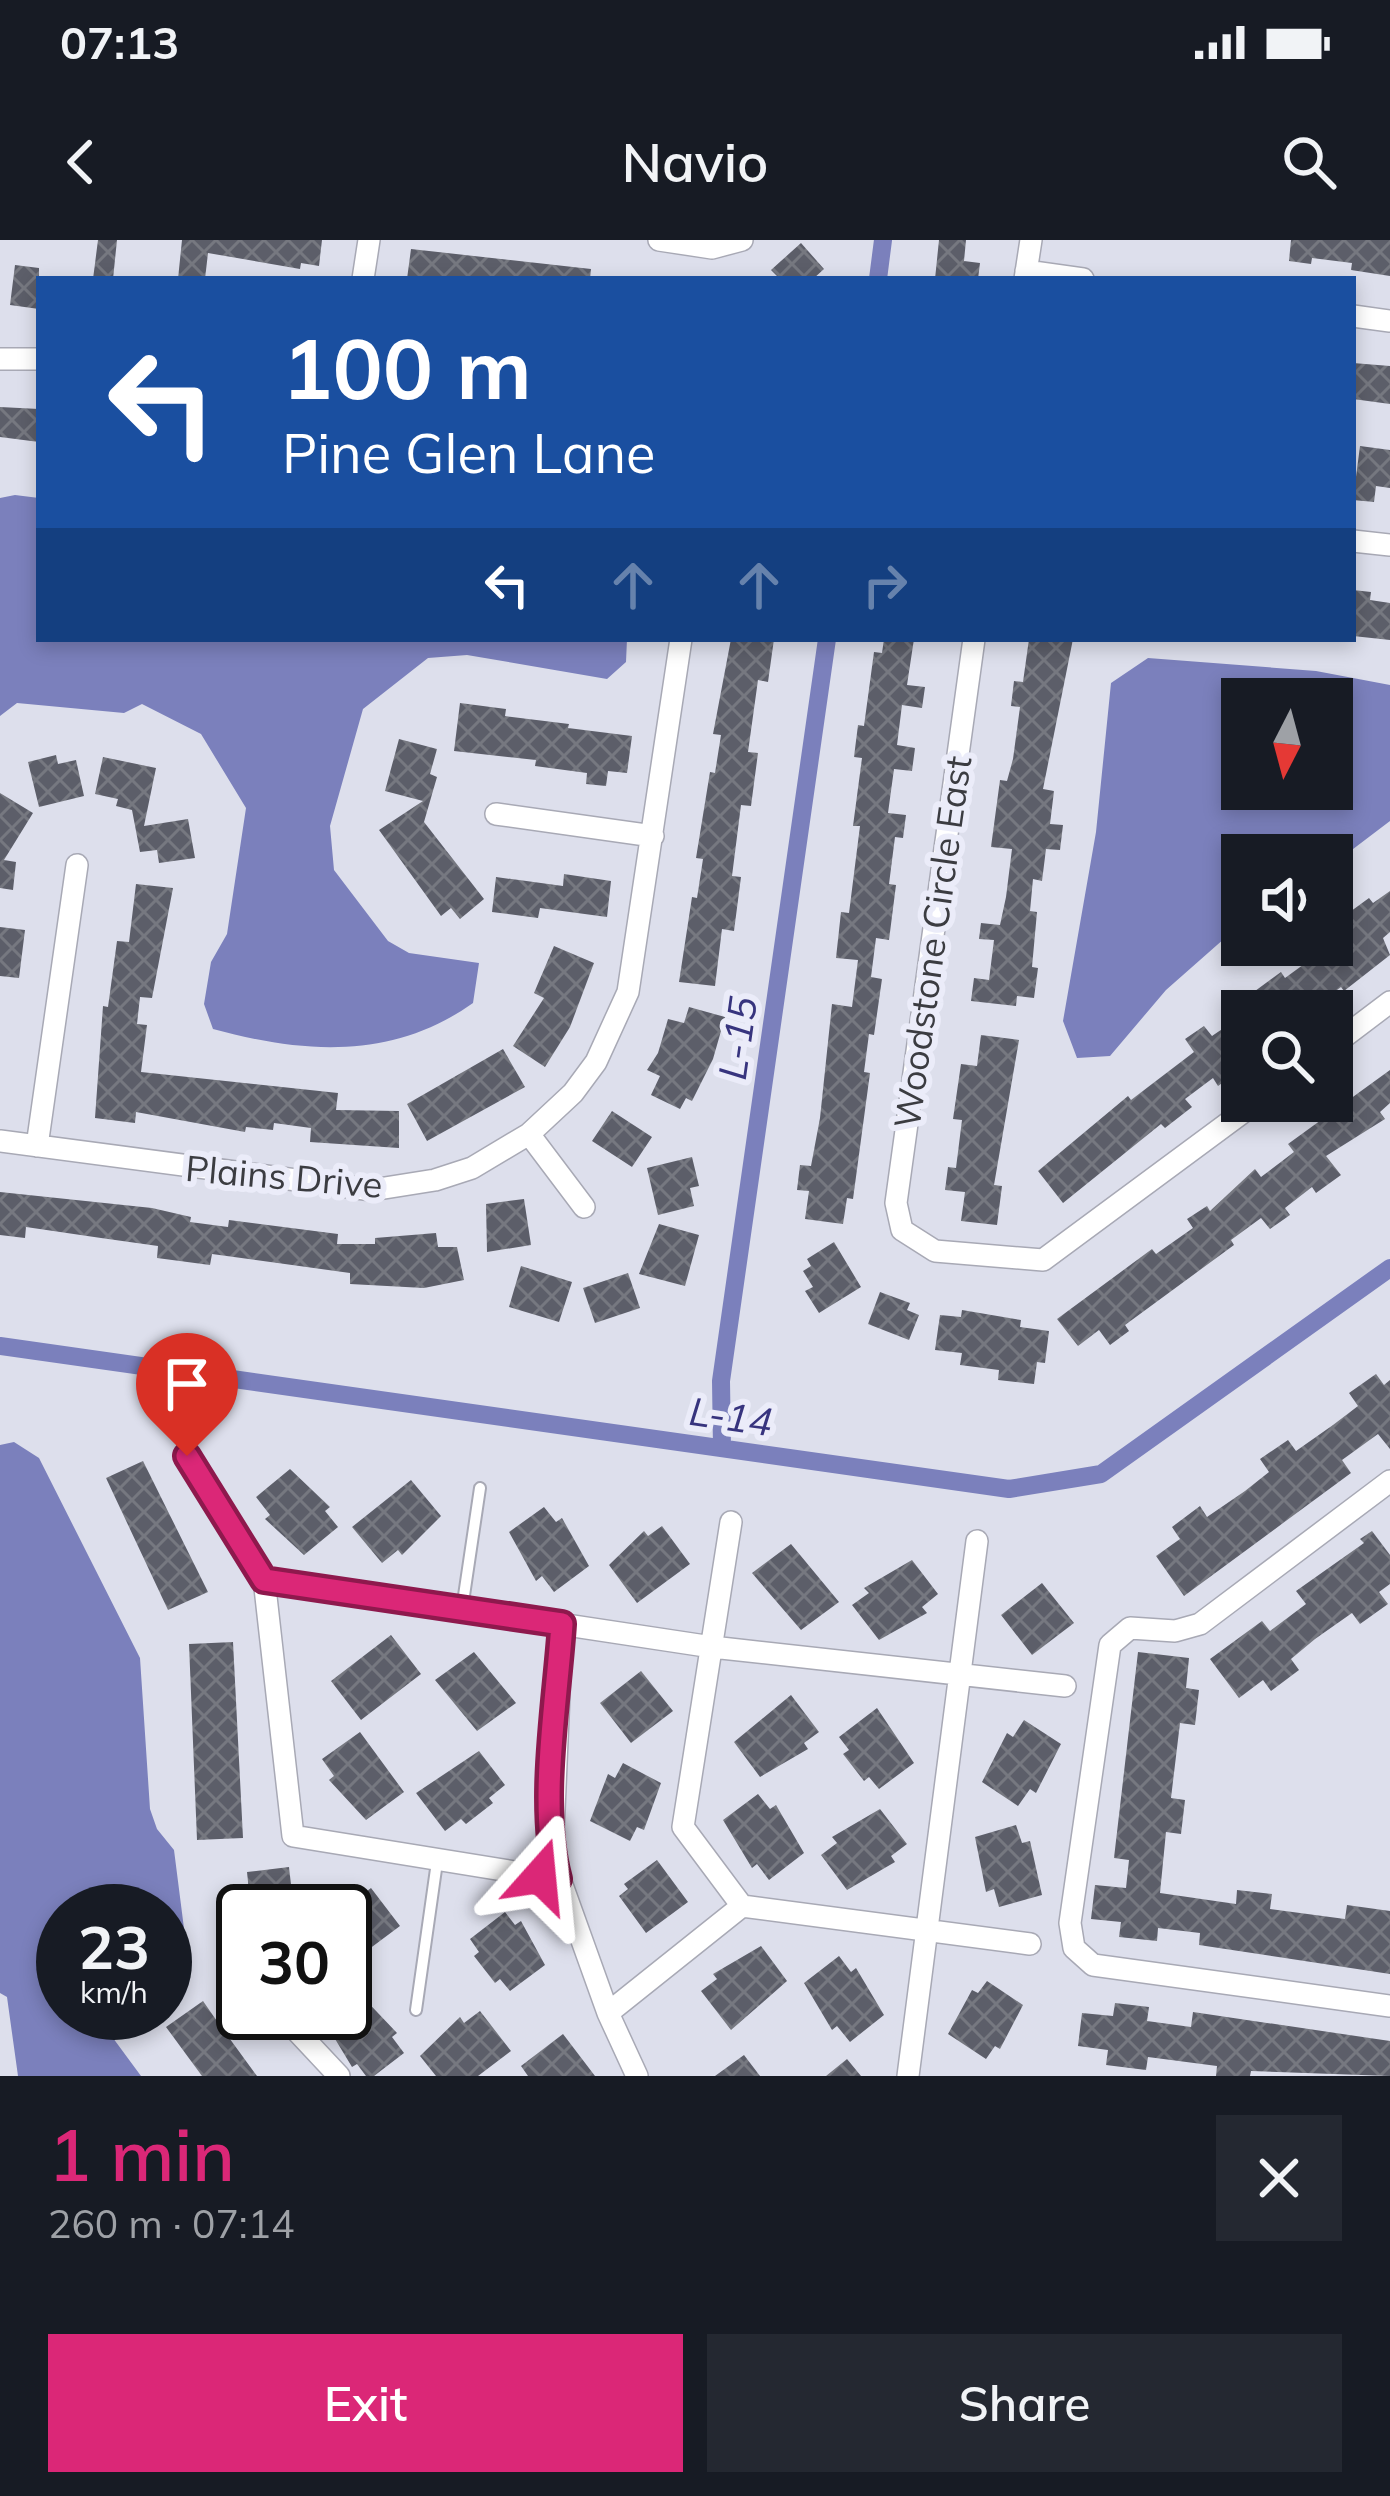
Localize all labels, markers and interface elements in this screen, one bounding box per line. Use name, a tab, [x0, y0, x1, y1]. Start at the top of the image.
text: 07:13	[60, 14, 179, 70]
text: Navio	[622, 128, 768, 196]
icon: back	[48, 129, 114, 195]
icon: search	[1276, 129, 1342, 195]
text: 100 m	[282, 315, 532, 420]
icon: left	[84, 324, 240, 480]
text: Pine Glen Lane	[282, 419, 655, 487]
icon: left	[474, 552, 540, 618]
icon: ahead	[600, 552, 666, 618]
icon: ahead	[726, 552, 792, 618]
icon: right	[852, 552, 918, 618]
north arrow	[1221, 678, 1353, 810]
map controls	[1221, 678, 1353, 1122]
street label: Woodstone Circle East	[884, 753, 980, 1131]
button: sound	[1221, 834, 1353, 966]
button: search	[1221, 990, 1353, 1122]
water label: L-15	[707, 993, 767, 1083]
street label: Plains Drive	[184, 1145, 384, 1207]
pin	[136, 1333, 238, 1456]
icon: arrive	[154, 1351, 220, 1417]
water label: L-14	[686, 1386, 776, 1446]
position arrow	[477, 1813, 603, 1939]
speed limit sign: 30	[216, 1884, 372, 2040]
text: 23	[78, 1909, 150, 1984]
text: km/h	[80, 1973, 148, 2011]
text: 1 min	[48, 2109, 235, 2199]
button: close	[1216, 2115, 1342, 2241]
text: 260 m · 07:14	[48, 2199, 294, 2248]
button: Exit	[48, 2334, 683, 2472]
button: Share	[707, 2334, 1342, 2472]

